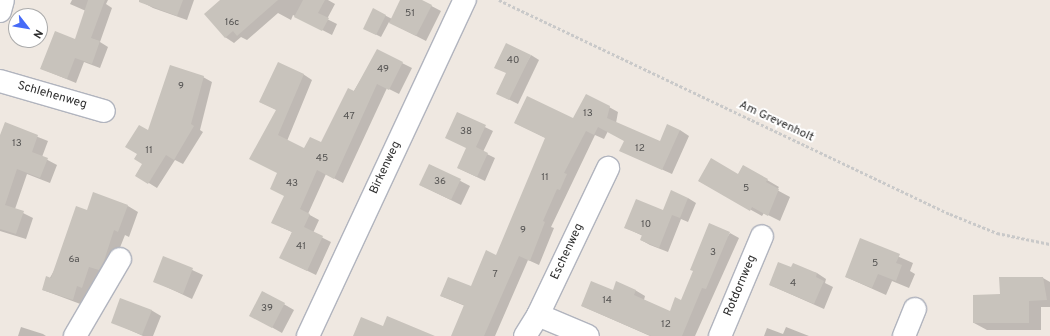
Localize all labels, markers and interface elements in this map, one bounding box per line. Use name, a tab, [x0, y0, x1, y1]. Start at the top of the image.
north arrow	[8, 8, 48, 48]
house number: 51	[405, 8, 415, 20]
house number: 16c	[225, 17, 239, 29]
text: N	[29, 27, 45, 41]
house number: 40	[507, 55, 519, 67]
house number: 49	[377, 64, 389, 76]
street label: Schlehenweg	[16, 79, 88, 113]
house number: 9	[178, 81, 184, 93]
street label: Am Grevenholt	[736, 98, 816, 146]
house number: 13	[583, 108, 593, 120]
house number: 47	[343, 111, 355, 123]
house number: 38	[460, 126, 472, 138]
house number: 13	[12, 138, 22, 150]
street label: Birkenweg	[368, 139, 404, 197]
house number: 12	[635, 143, 645, 155]
house number: 11	[145, 145, 153, 157]
house number: 45	[316, 153, 328, 165]
house number: 11	[541, 172, 549, 184]
house number: 36	[434, 176, 446, 188]
house number: 43	[286, 178, 298, 190]
house number: 5	[743, 183, 749, 195]
house number: 10	[641, 219, 651, 231]
street label: Eschenweg	[549, 222, 587, 282]
house number: 9	[520, 225, 526, 237]
house number: 41	[296, 241, 306, 253]
house number: 3	[710, 247, 716, 259]
street label: Rotdornweg	[722, 253, 760, 319]
house number: 6a	[68, 254, 80, 266]
house number: 5	[872, 258, 878, 270]
house number: 7	[492, 269, 498, 281]
house number: 4	[790, 278, 796, 290]
house number: 14	[602, 295, 612, 307]
house number: 39	[261, 303, 273, 315]
house number: 12	[661, 319, 671, 331]

